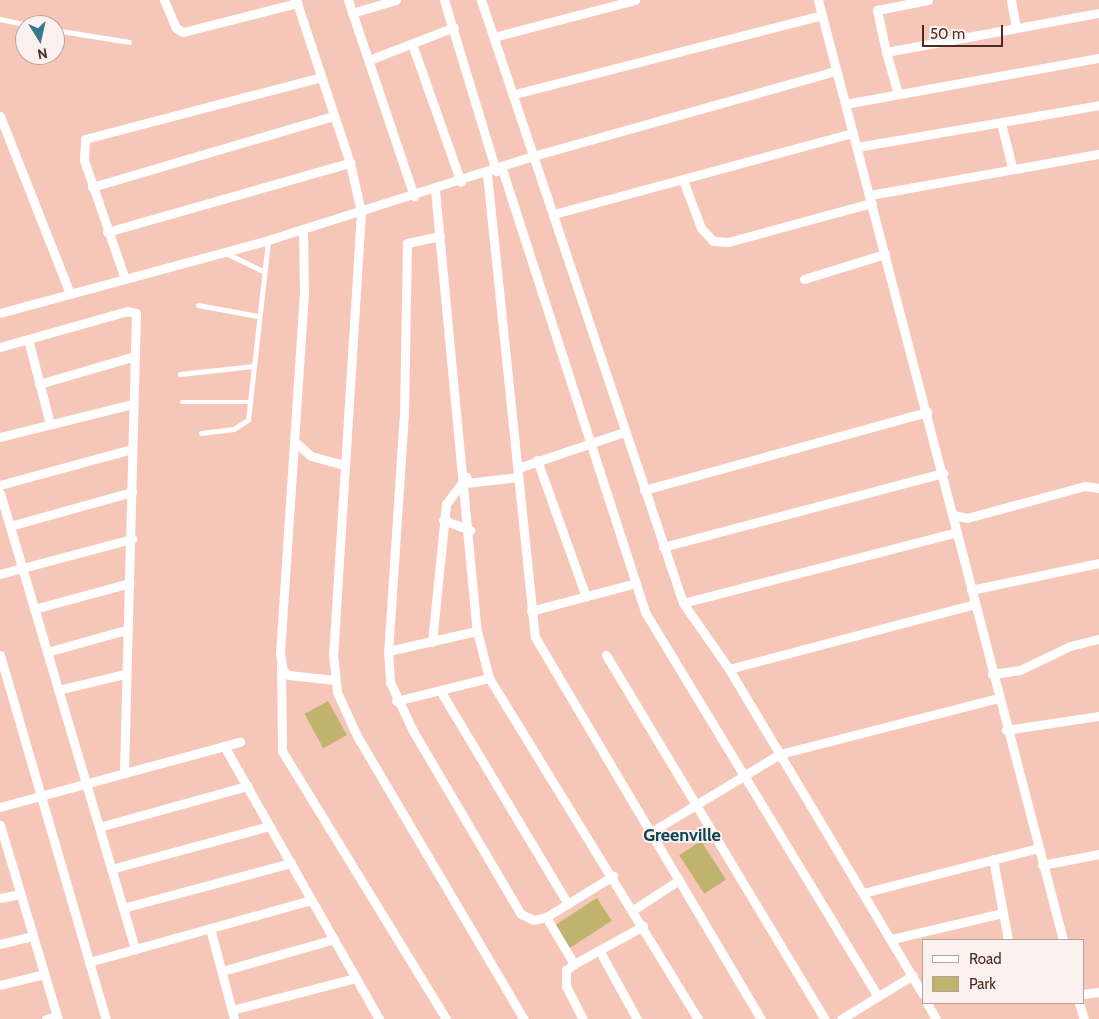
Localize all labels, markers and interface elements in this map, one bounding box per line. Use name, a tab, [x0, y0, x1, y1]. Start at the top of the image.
north arrow	[15, 15, 65, 65]
scale bar	[924, 15, 1005, 47]
text: 50 m	[930, 25, 965, 43]
text: N	[36, 44, 49, 64]
district label: Greenville	[643, 824, 721, 846]
legend	[922, 939, 1084, 1004]
text: Road	[969, 950, 1002, 968]
text: Park	[969, 975, 996, 993]

